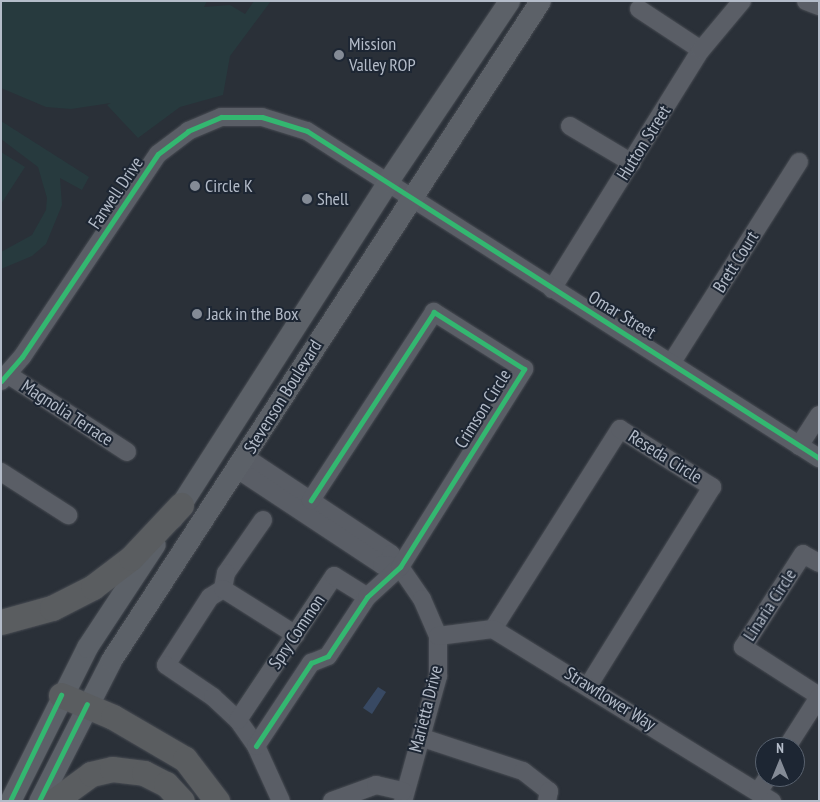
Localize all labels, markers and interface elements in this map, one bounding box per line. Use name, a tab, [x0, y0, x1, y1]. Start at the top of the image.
place label: Mission Valley ROP	[349, 34, 416, 76]
marker: Mission Valley ROP	[333, 49, 345, 61]
street label: Hutton Street	[613, 102, 675, 184]
street label: Farwell Drive	[84, 153, 148, 233]
place label: Circle K	[205, 175, 253, 197]
marker: Circle K	[189, 180, 201, 192]
place label: Shell	[317, 188, 348, 210]
marker: Shell	[301, 193, 313, 205]
street label: Brett Court	[709, 227, 763, 297]
street label: Omar Street	[584, 286, 660, 344]
place label: Jack in the Box	[207, 303, 299, 325]
marker: Jack in the Box	[191, 308, 203, 320]
street label: Stevenson Boulevard	[239, 336, 327, 458]
street label: Crimson Circle	[450, 365, 516, 453]
street label: Magnolia Terrace	[17, 375, 117, 451]
street label: Reseda Circle	[624, 426, 706, 488]
street label: Linaria Circle	[739, 565, 801, 645]
street label: Spry Common	[264, 590, 330, 674]
street label: Strawflower Way	[560, 662, 660, 736]
street label: Marietta Drive	[405, 663, 447, 755]
north arrow	[755, 737, 805, 787]
text: N	[776, 739, 784, 757]

